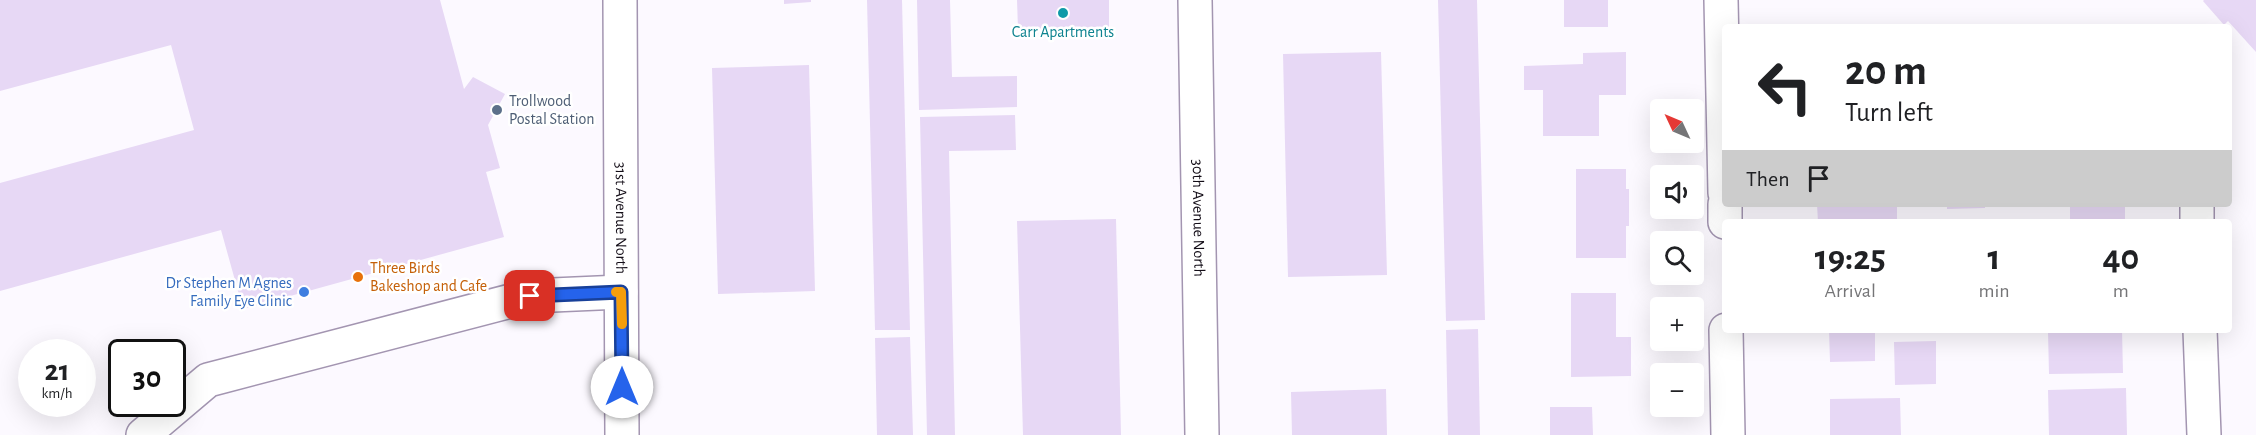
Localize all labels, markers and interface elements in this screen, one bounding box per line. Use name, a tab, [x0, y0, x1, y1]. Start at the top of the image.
marker: Carr Apartments	[1056, 6, 1070, 20]
place label: Carr Apartments	[1012, 24, 1114, 40]
icon: left	[1746, 48, 1824, 126]
text: 20 m	[1845, 50, 1927, 92]
place label: Trollwood Postal Station	[509, 93, 595, 127]
north arrow	[1650, 99, 1704, 153]
map controls	[1650, 99, 1704, 417]
text: Turn left	[1845, 99, 1933, 126]
marker: Trollwood Postal Station	[490, 103, 504, 117]
street label: 30th Avenue North	[1190, 159, 1207, 277]
street label: 31st Avenue North	[613, 162, 629, 274]
icon: arrive	[1802, 162, 1835, 195]
button: sound	[1650, 165, 1704, 219]
text: Then	[1746, 168, 1790, 190]
button: search	[1650, 231, 1704, 285]
text: 19:25	[1815, 240, 1886, 276]
text: 1	[1988, 240, 2001, 276]
text: 40	[2102, 240, 2139, 276]
place label: Three Birds Bakeshop and Cafe	[370, 260, 487, 294]
marker: Three Birds Bakeshop and Cafe	[351, 270, 365, 284]
pin	[504, 270, 555, 321]
place label: Dr Stephen M Agnes Family Eye Clinic	[165, 275, 292, 310]
icon: arrive	[513, 279, 546, 312]
text: Arrival	[1825, 281, 1876, 301]
text: min	[1979, 281, 2010, 301]
text: m	[2113, 281, 2129, 301]
marker: Dr Stephen M Agnes Family Eye Clinic	[297, 285, 311, 299]
button: +	[1650, 297, 1704, 351]
speed limit sign: 30	[108, 339, 186, 417]
position arrow	[590, 355, 654, 419]
text: 21	[45, 356, 69, 386]
button: −	[1650, 363, 1704, 417]
text: km/h	[42, 386, 72, 401]

